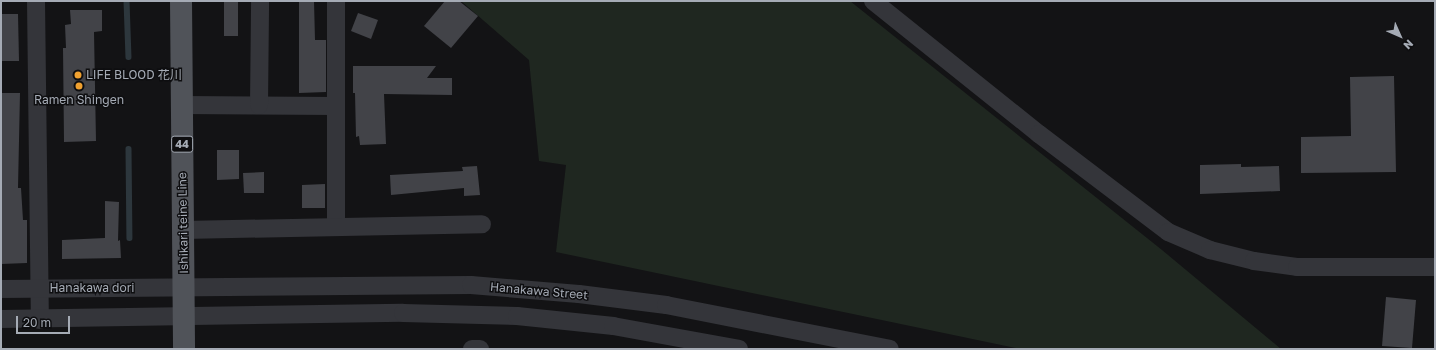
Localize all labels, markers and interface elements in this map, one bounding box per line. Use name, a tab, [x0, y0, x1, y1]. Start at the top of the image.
north arrow	[1380, 16, 1420, 56]
text: N	[1401, 37, 1416, 52]
place label: LIFE BLOOD 花川	[86, 68, 182, 82]
marker: LIFE BLOOD 花川	[73, 70, 83, 80]
marker: Ramen Shingen	[74, 81, 84, 91]
place label: Ramen Shingen	[34, 93, 124, 107]
road number: 44	[171, 135, 193, 153]
street label: Ishikari teine Line	[175, 172, 191, 274]
street label: Hanakawa Street	[489, 280, 589, 302]
street label: Hanakawa dori	[49, 281, 135, 295]
scale bar	[18, 308, 72, 334]
text: 20 m	[23, 315, 51, 330]

